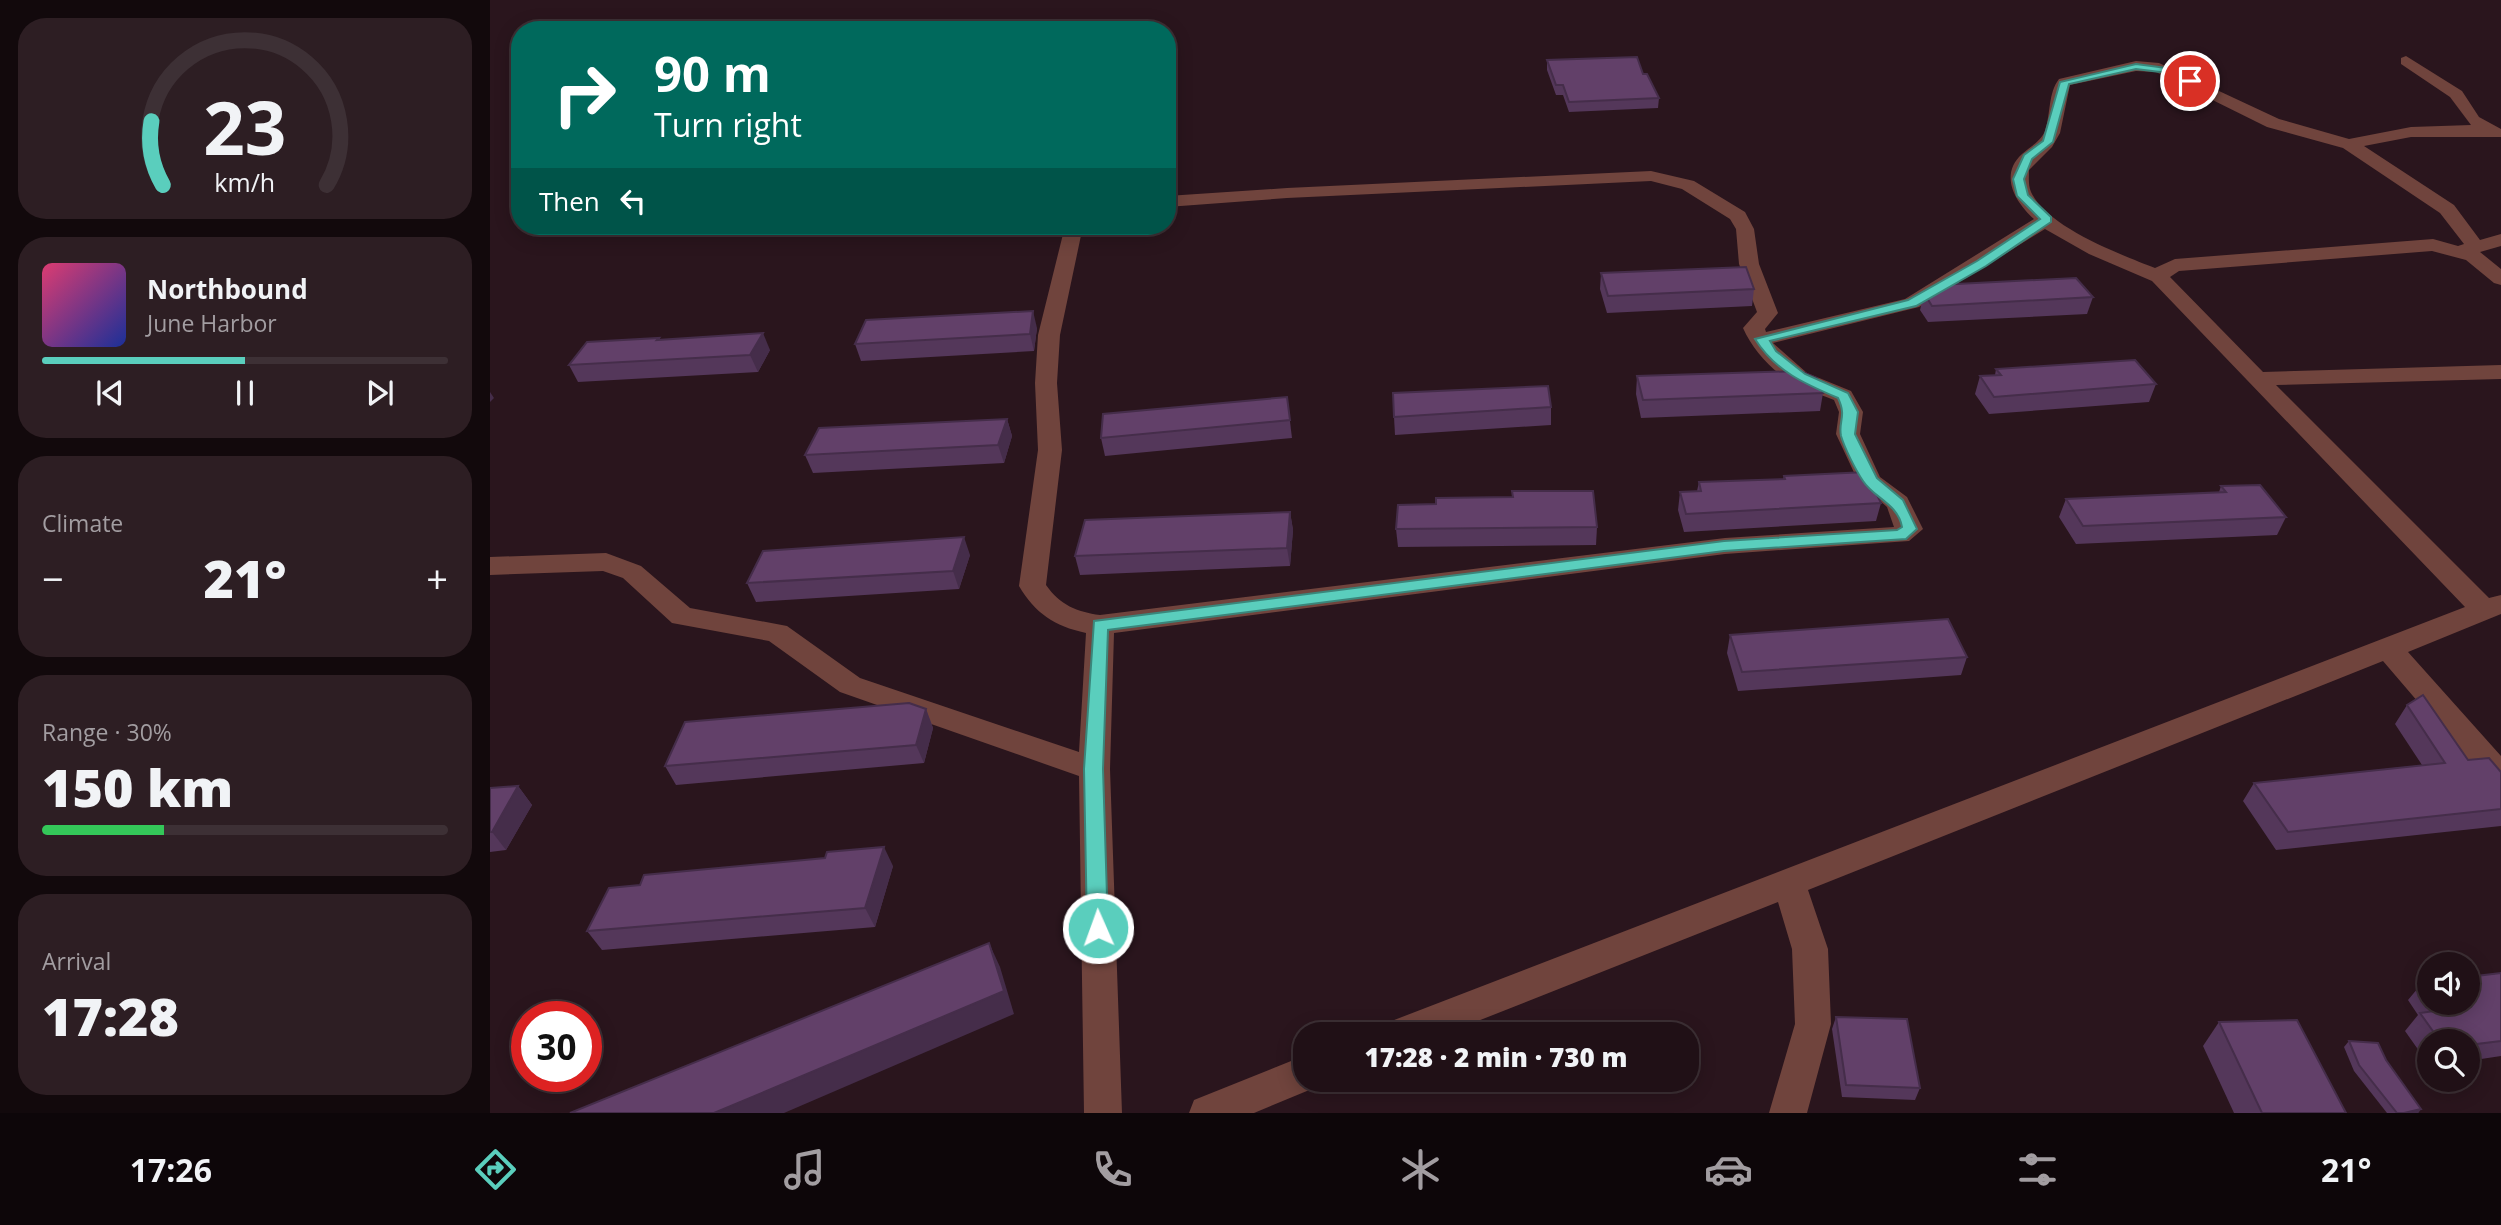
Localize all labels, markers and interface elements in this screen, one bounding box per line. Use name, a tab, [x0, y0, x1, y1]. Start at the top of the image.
text: 90 m	[654, 40, 771, 106]
icon: right	[539, 49, 630, 140]
pin	[2160, 51, 2220, 111]
icon: arrive	[2171, 62, 2209, 100]
text: 23	[203, 77, 287, 176]
text: Turn right	[654, 103, 802, 146]
text: km/h	[215, 164, 275, 198]
icon: left	[614, 182, 652, 220]
text: Then	[539, 183, 600, 219]
text: Northbound	[147, 271, 308, 307]
text: June Harbor	[147, 307, 277, 339]
icon: previous	[91, 374, 129, 412]
icon: pause	[226, 374, 264, 412]
icon: next	[361, 374, 399, 412]
text: Climate	[42, 507, 123, 539]
text: 21°	[204, 542, 286, 613]
text: −	[42, 552, 64, 604]
text: +	[426, 552, 448, 604]
text: Range · 30%	[42, 716, 172, 748]
text: 150 km	[42, 751, 233, 822]
position arrow	[1061, 891, 1135, 965]
text: Arrival	[42, 945, 111, 977]
map controls	[2417, 952, 2480, 1092]
button: sound	[2417, 952, 2480, 1015]
text: 17:28	[42, 980, 179, 1051]
speed limit sign: 30	[511, 1001, 602, 1092]
button: search	[2417, 1029, 2480, 1092]
text: 17:28 · 2 min · 730 m	[1365, 1039, 1627, 1075]
icon: directions	[471, 1145, 520, 1194]
icon: music	[780, 1145, 829, 1194]
icon: phone	[1088, 1145, 1137, 1194]
icon: climate	[1396, 1145, 1445, 1194]
icon: car	[1704, 1145, 1753, 1194]
icon: filters	[2013, 1145, 2062, 1194]
text: 17:26	[130, 1148, 212, 1191]
text: 21°	[2321, 1148, 2371, 1191]

